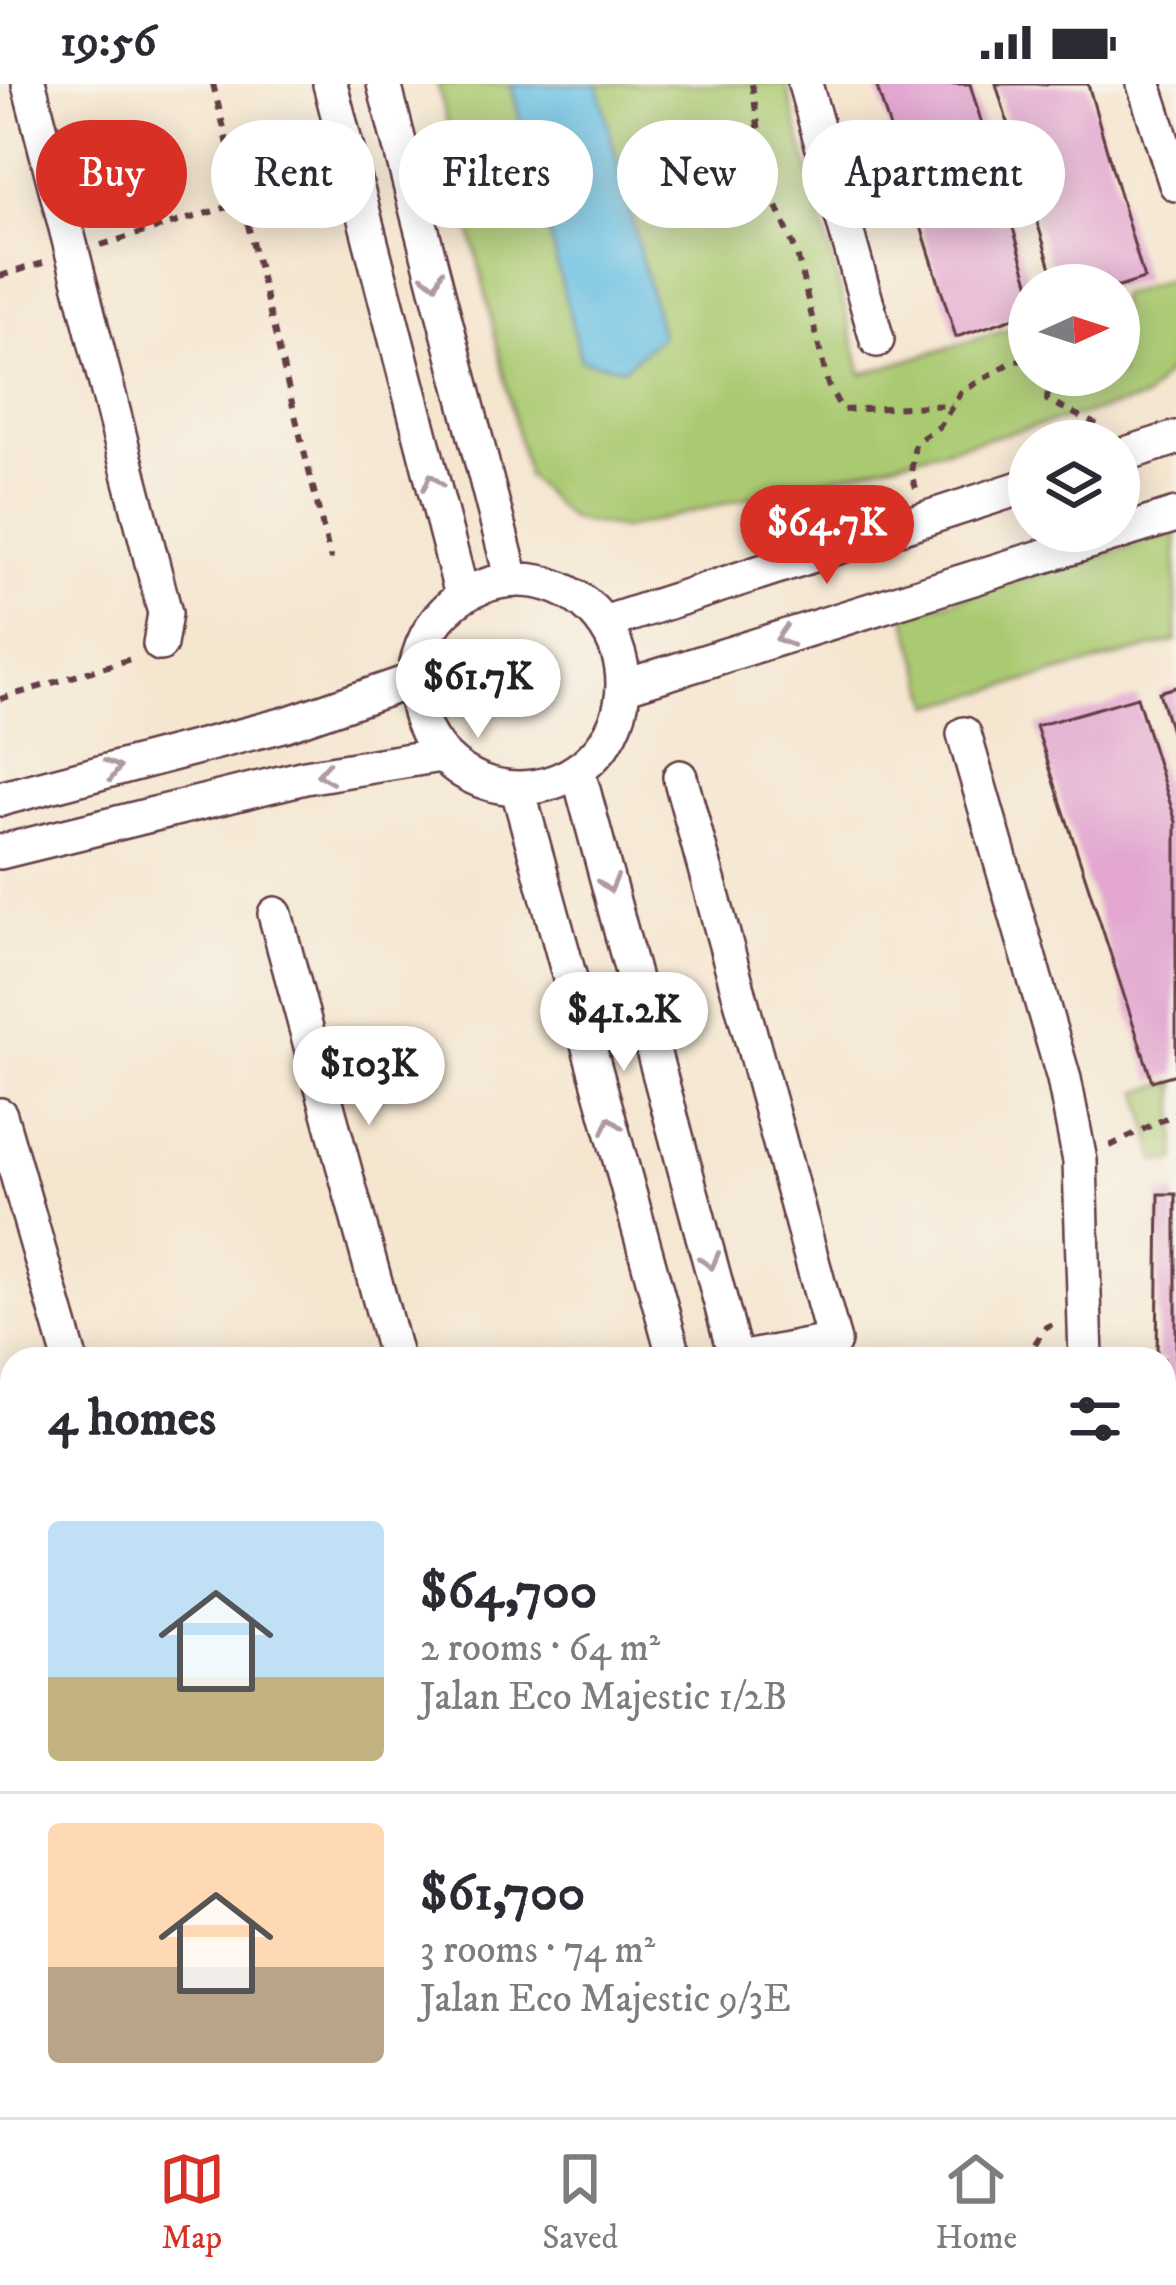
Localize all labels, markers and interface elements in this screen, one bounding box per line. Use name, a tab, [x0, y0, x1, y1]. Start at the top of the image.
text: 19:56	[60, 14, 156, 70]
chip: Buy	[36, 120, 187, 228]
chip: Rent	[211, 120, 375, 228]
chip: Filters	[399, 120, 593, 228]
chip: New	[617, 120, 778, 228]
chip: Apartment	[802, 120, 1065, 228]
north arrow	[1008, 264, 1140, 396]
map controls	[1008, 264, 1140, 552]
one-way arrow	[420, 268, 445, 288]
button: layers	[1008, 420, 1140, 552]
one-way arrow	[422, 472, 447, 493]
pin: $64.7K	[729, 485, 925, 587]
text: $64.7K	[767, 499, 887, 548]
one-way arrow	[774, 623, 795, 648]
pin: $61.7K	[380, 639, 576, 741]
text: $61.7K	[423, 653, 533, 702]
one-way arrow	[102, 759, 123, 784]
one-way arrow	[316, 760, 336, 785]
one-way arrow	[594, 874, 619, 894]
pin: $41.2K	[526, 972, 722, 1074]
text: $41.2K	[567, 986, 681, 1035]
pin: $103K	[285, 1026, 453, 1128]
text: $103K	[320, 1040, 418, 1089]
one-way arrow	[600, 1115, 625, 1135]
one-way arrow	[695, 1250, 720, 1271]
icon: filters	[1062, 1386, 1128, 1452]
text: 4 homes	[48, 1387, 216, 1451]
text: $64,700	[420, 1560, 597, 1624]
icon: home	[144, 1569, 288, 1713]
text: 2 rooms · 64 m²	[420, 1624, 660, 1673]
text: Jalan Eco Majestic 1/2B	[420, 1673, 787, 1722]
text: $61,700	[420, 1862, 585, 1926]
icon: home	[144, 1871, 288, 2015]
text: 3 rooms · 74 m²	[420, 1926, 655, 1975]
text: Jalan Eco Majestic 9/3E	[420, 1975, 791, 2024]
tab: Map	[159, 2146, 225, 2259]
tab: Saved	[542, 2146, 618, 2259]
tab: Home	[936, 2146, 1017, 2259]

